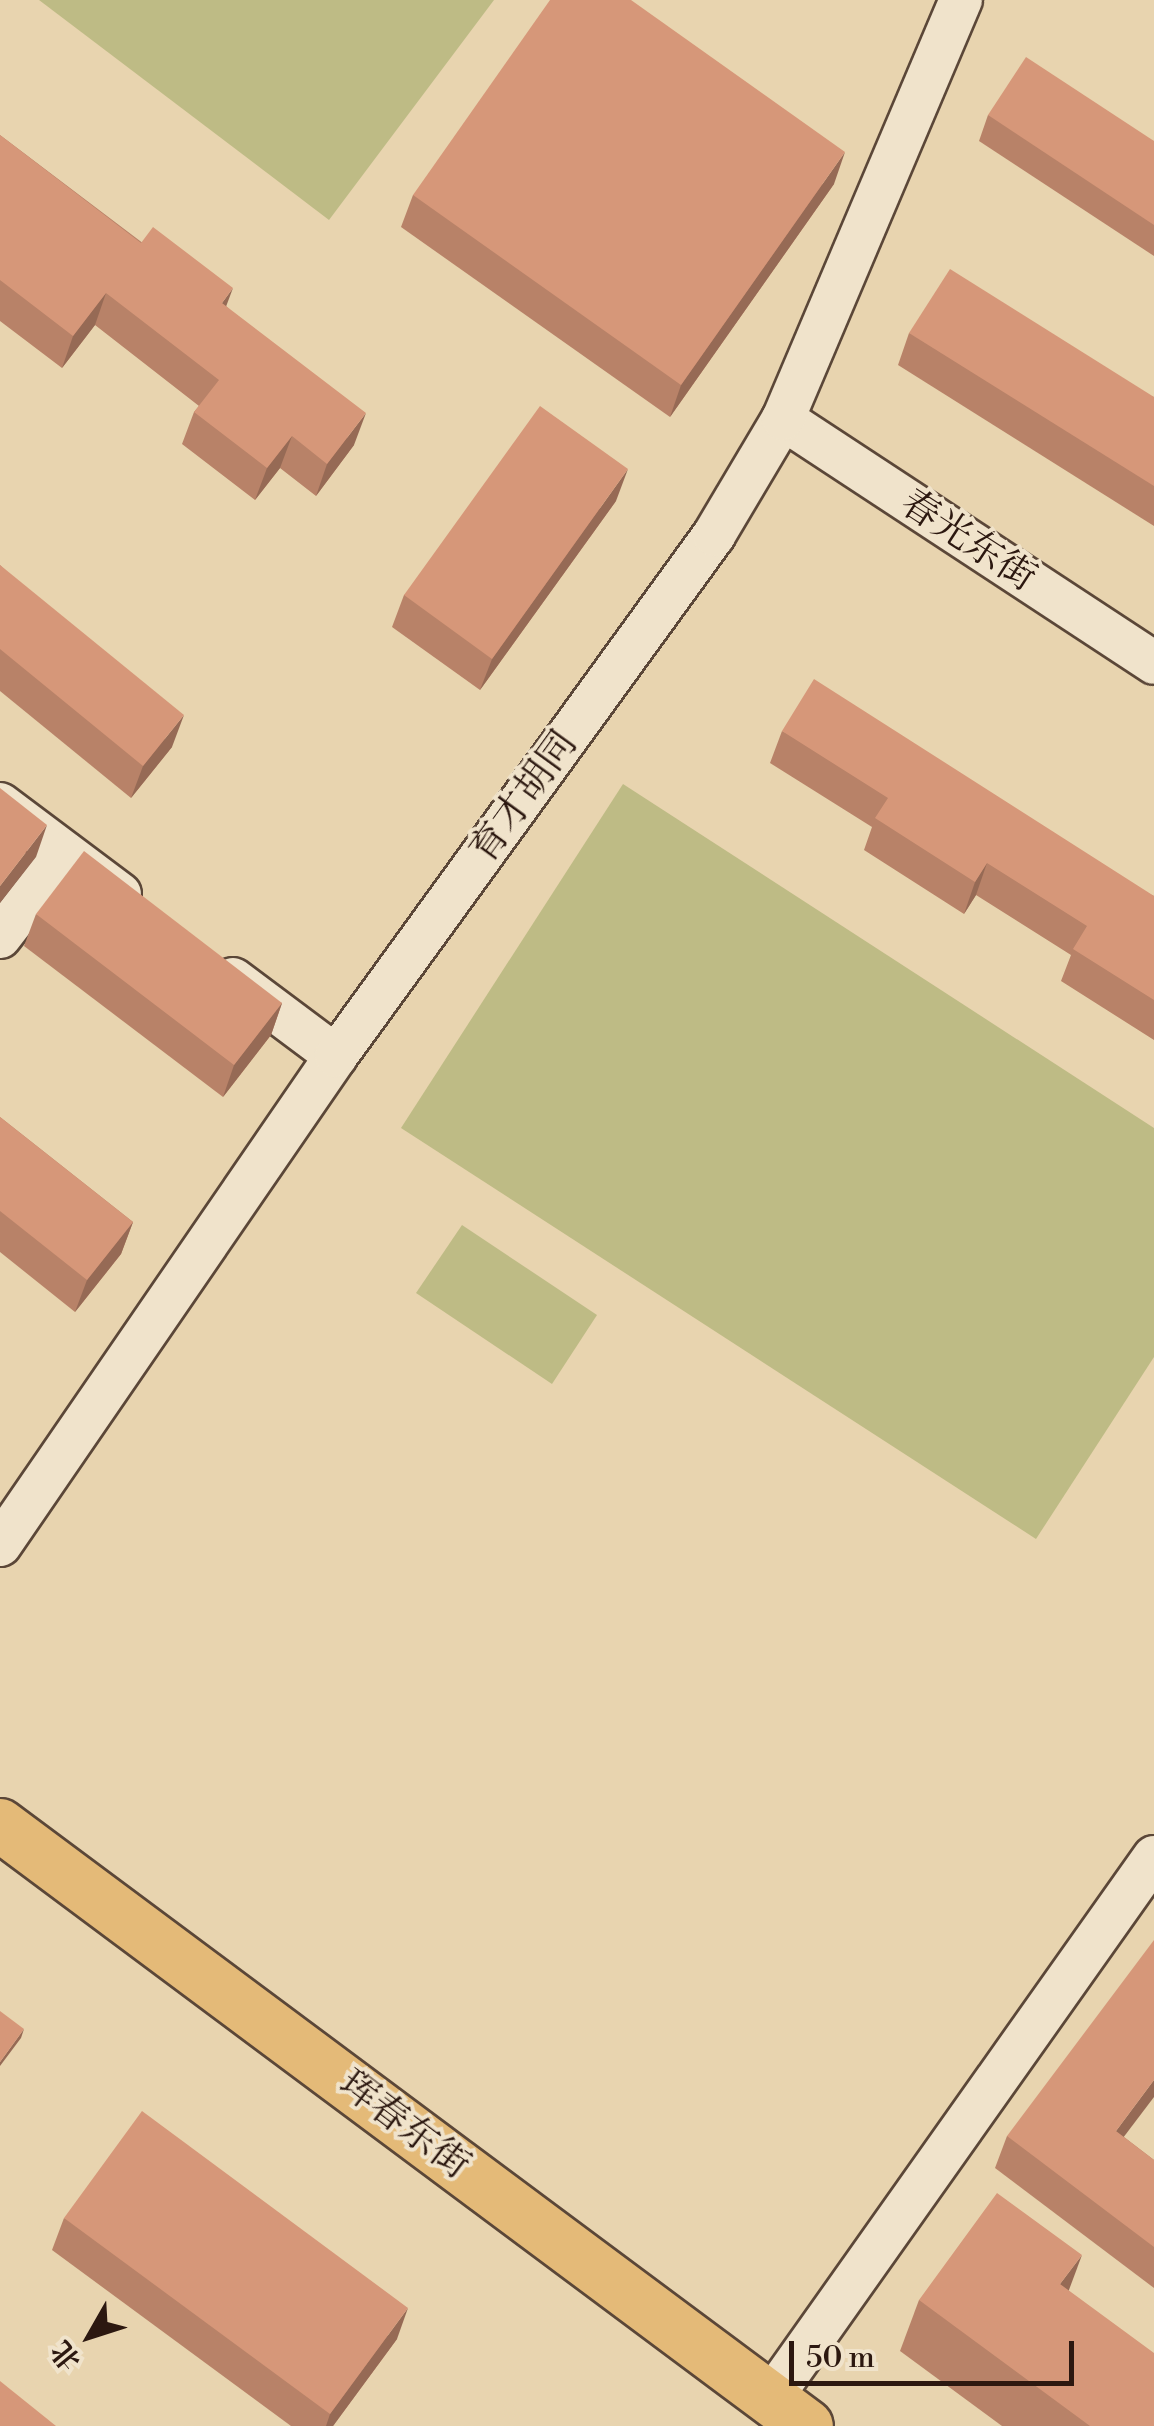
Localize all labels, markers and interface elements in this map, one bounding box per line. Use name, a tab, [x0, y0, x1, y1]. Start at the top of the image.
street label: 春光东街	[892, 480, 1044, 602]
street label: 育才胡同	[461, 722, 587, 872]
street label: 珲春东街	[330, 2061, 478, 2189]
north arrow	[40, 2286, 140, 2386]
scale bar	[794, 2321, 1079, 2383]
text: 北	[44, 2333, 89, 2377]
text: 50 m	[806, 2339, 875, 2377]

